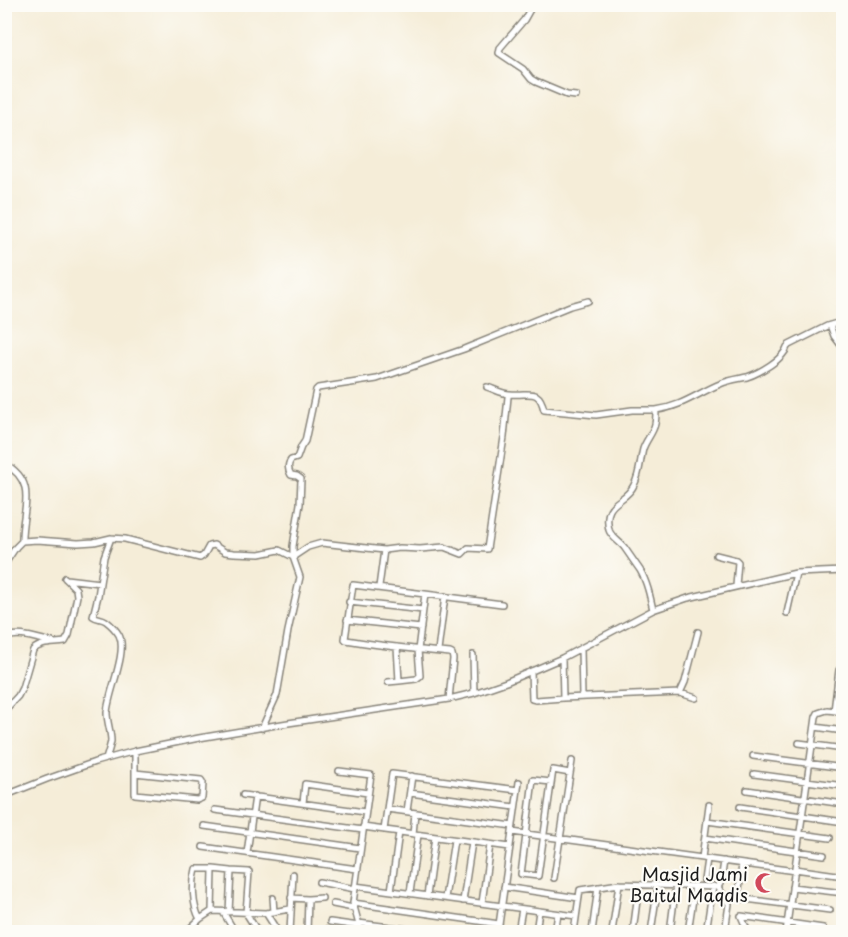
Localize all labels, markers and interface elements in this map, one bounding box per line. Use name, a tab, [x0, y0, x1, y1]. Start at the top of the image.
place label: Masjid Jami Baitul Maqdis	[629, 860, 748, 908]
mosque icon: Masjid Jami Baitul Maqdis	[753, 871, 777, 895]

